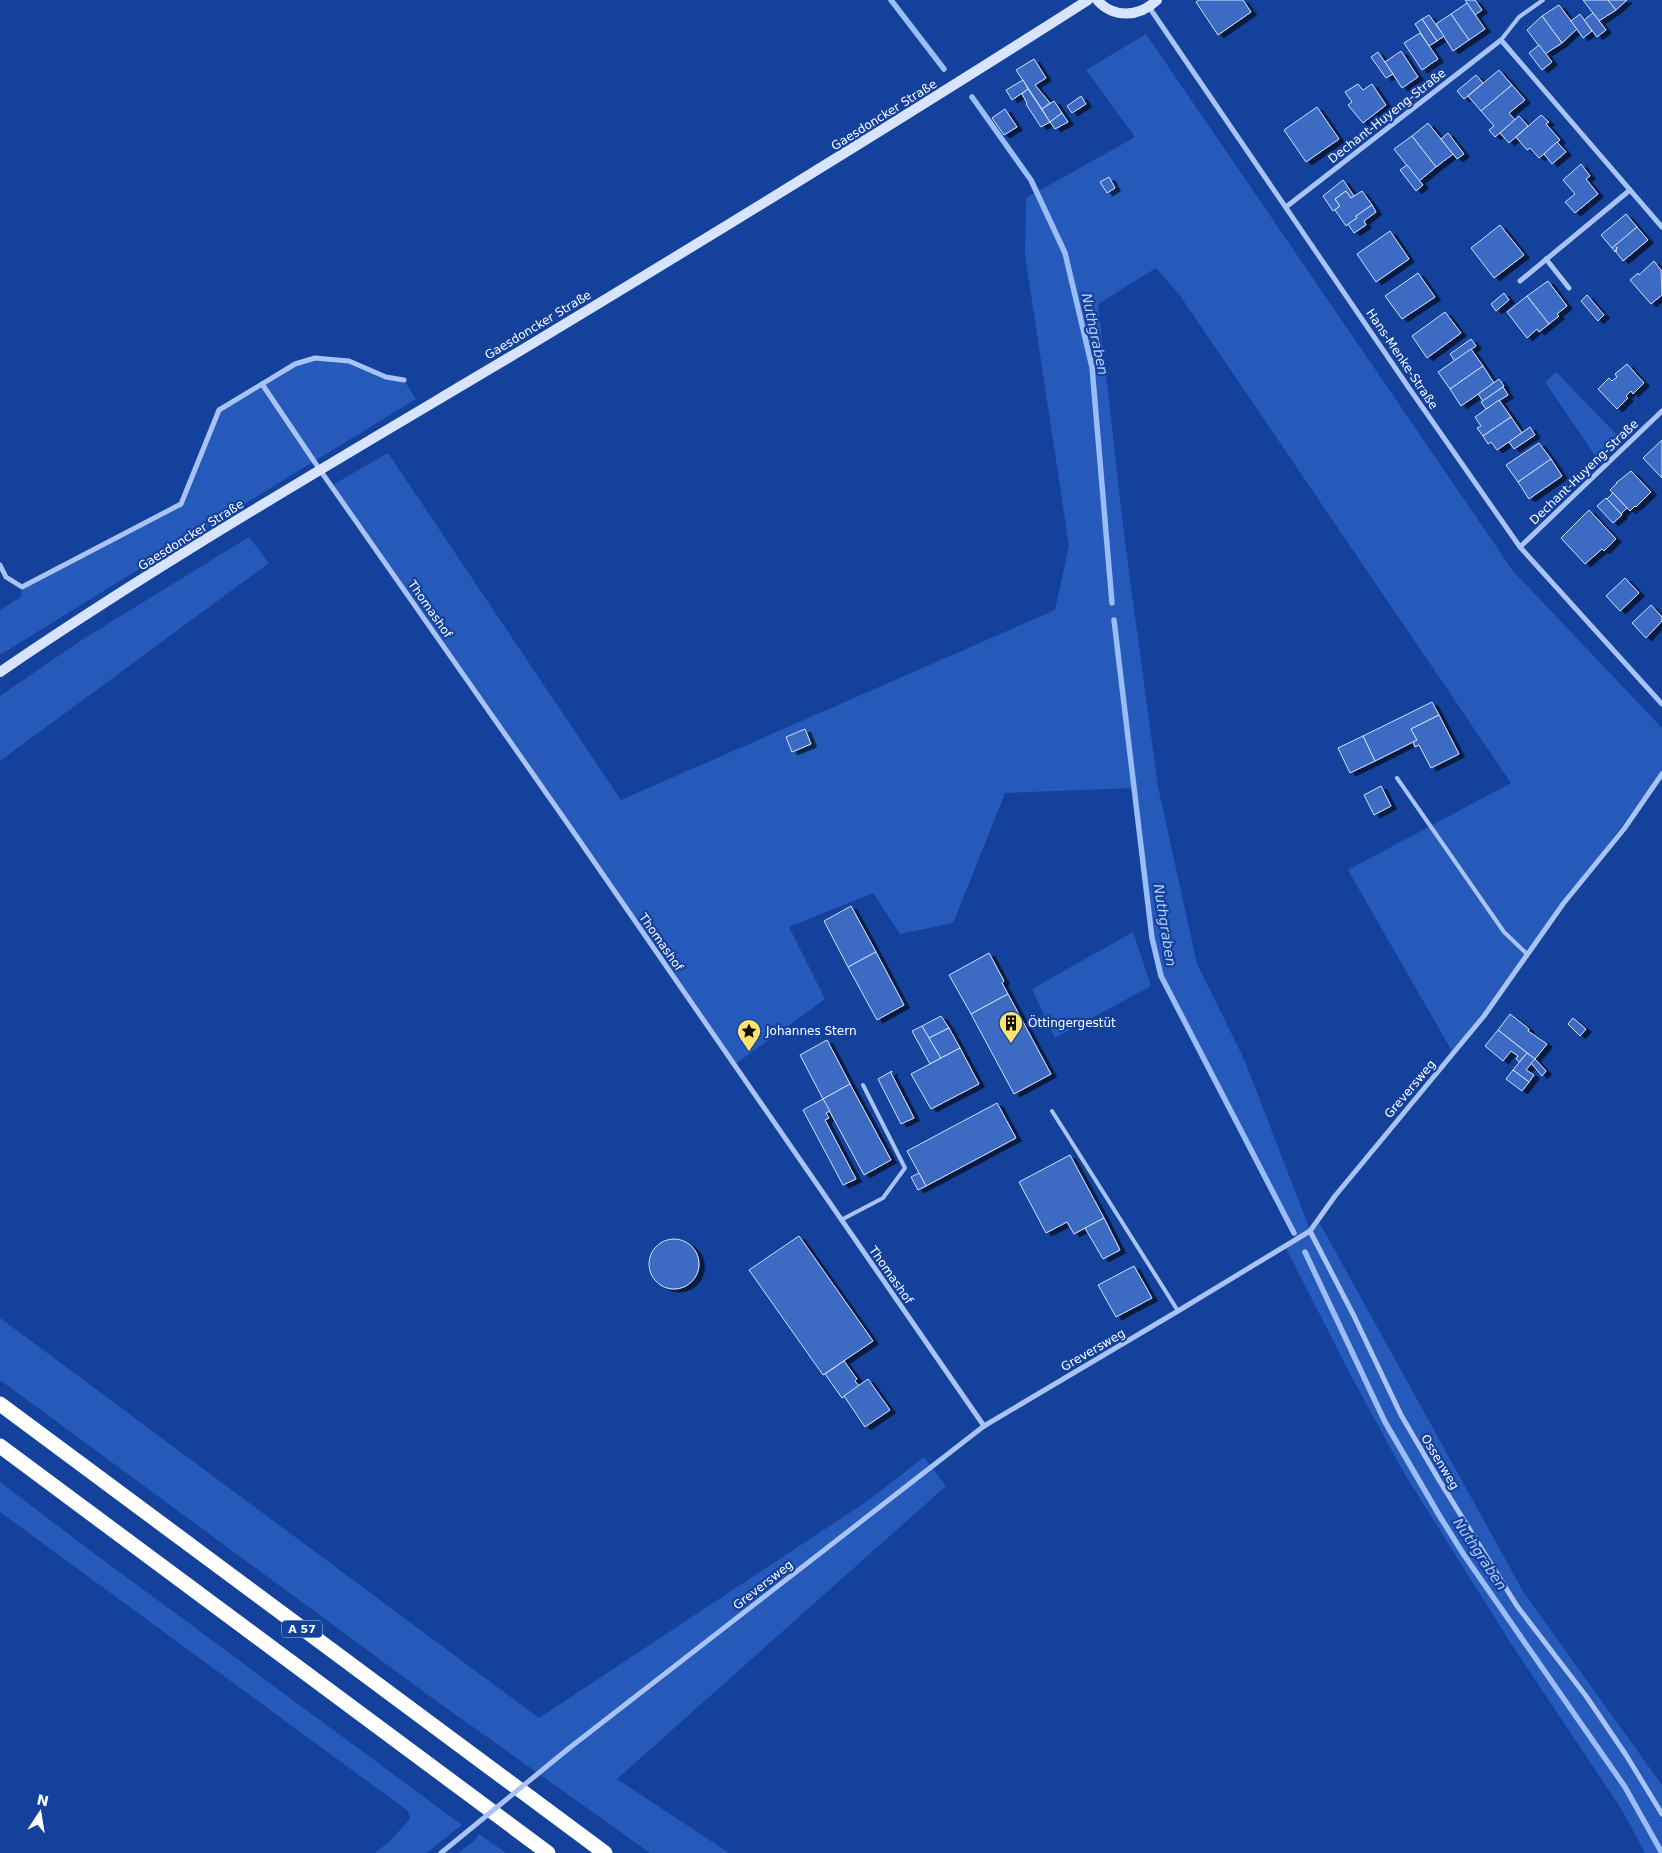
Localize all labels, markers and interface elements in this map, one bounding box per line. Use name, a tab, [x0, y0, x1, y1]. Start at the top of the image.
street label: Dechant-Huyeng-Straße	[1326, 66, 1448, 166]
street label: Gaesdoncker Straße	[829, 77, 939, 153]
street label: Gaesdoncker Straße	[482, 288, 594, 362]
water label: Nuthgraben	[1079, 292, 1111, 376]
street label: Hans-Menke-Straße	[1363, 306, 1441, 412]
street label: Dechant-Huyeng-Straße	[1527, 417, 1641, 527]
street label: Gaesdoncker Straße	[136, 497, 246, 573]
street label: Thomashof	[405, 577, 455, 641]
water label: Nuthgraben	[1151, 883, 1179, 967]
street label: Thomashof	[636, 910, 686, 974]
building icon: Öttingergestüt	[998, 1010, 1024, 1044]
place label: Öttingergestüt	[1028, 1014, 1116, 1030]
place icon: Johannes Stern	[736, 1018, 762, 1052]
place label: Johannes Stern	[765, 1024, 857, 1038]
street label: Greversweg	[1382, 1057, 1438, 1121]
street label: Thomashof	[866, 1243, 916, 1307]
street label: Greversweg	[1058, 1326, 1128, 1374]
street label: Ossenweg	[1418, 1432, 1462, 1492]
water label: Nuthgraben	[1450, 1515, 1510, 1593]
street label: Greversweg	[730, 1557, 796, 1613]
road number: A 57	[282, 1620, 322, 1638]
north arrow	[15, 1788, 65, 1838]
text: N	[35, 1791, 50, 1809]

